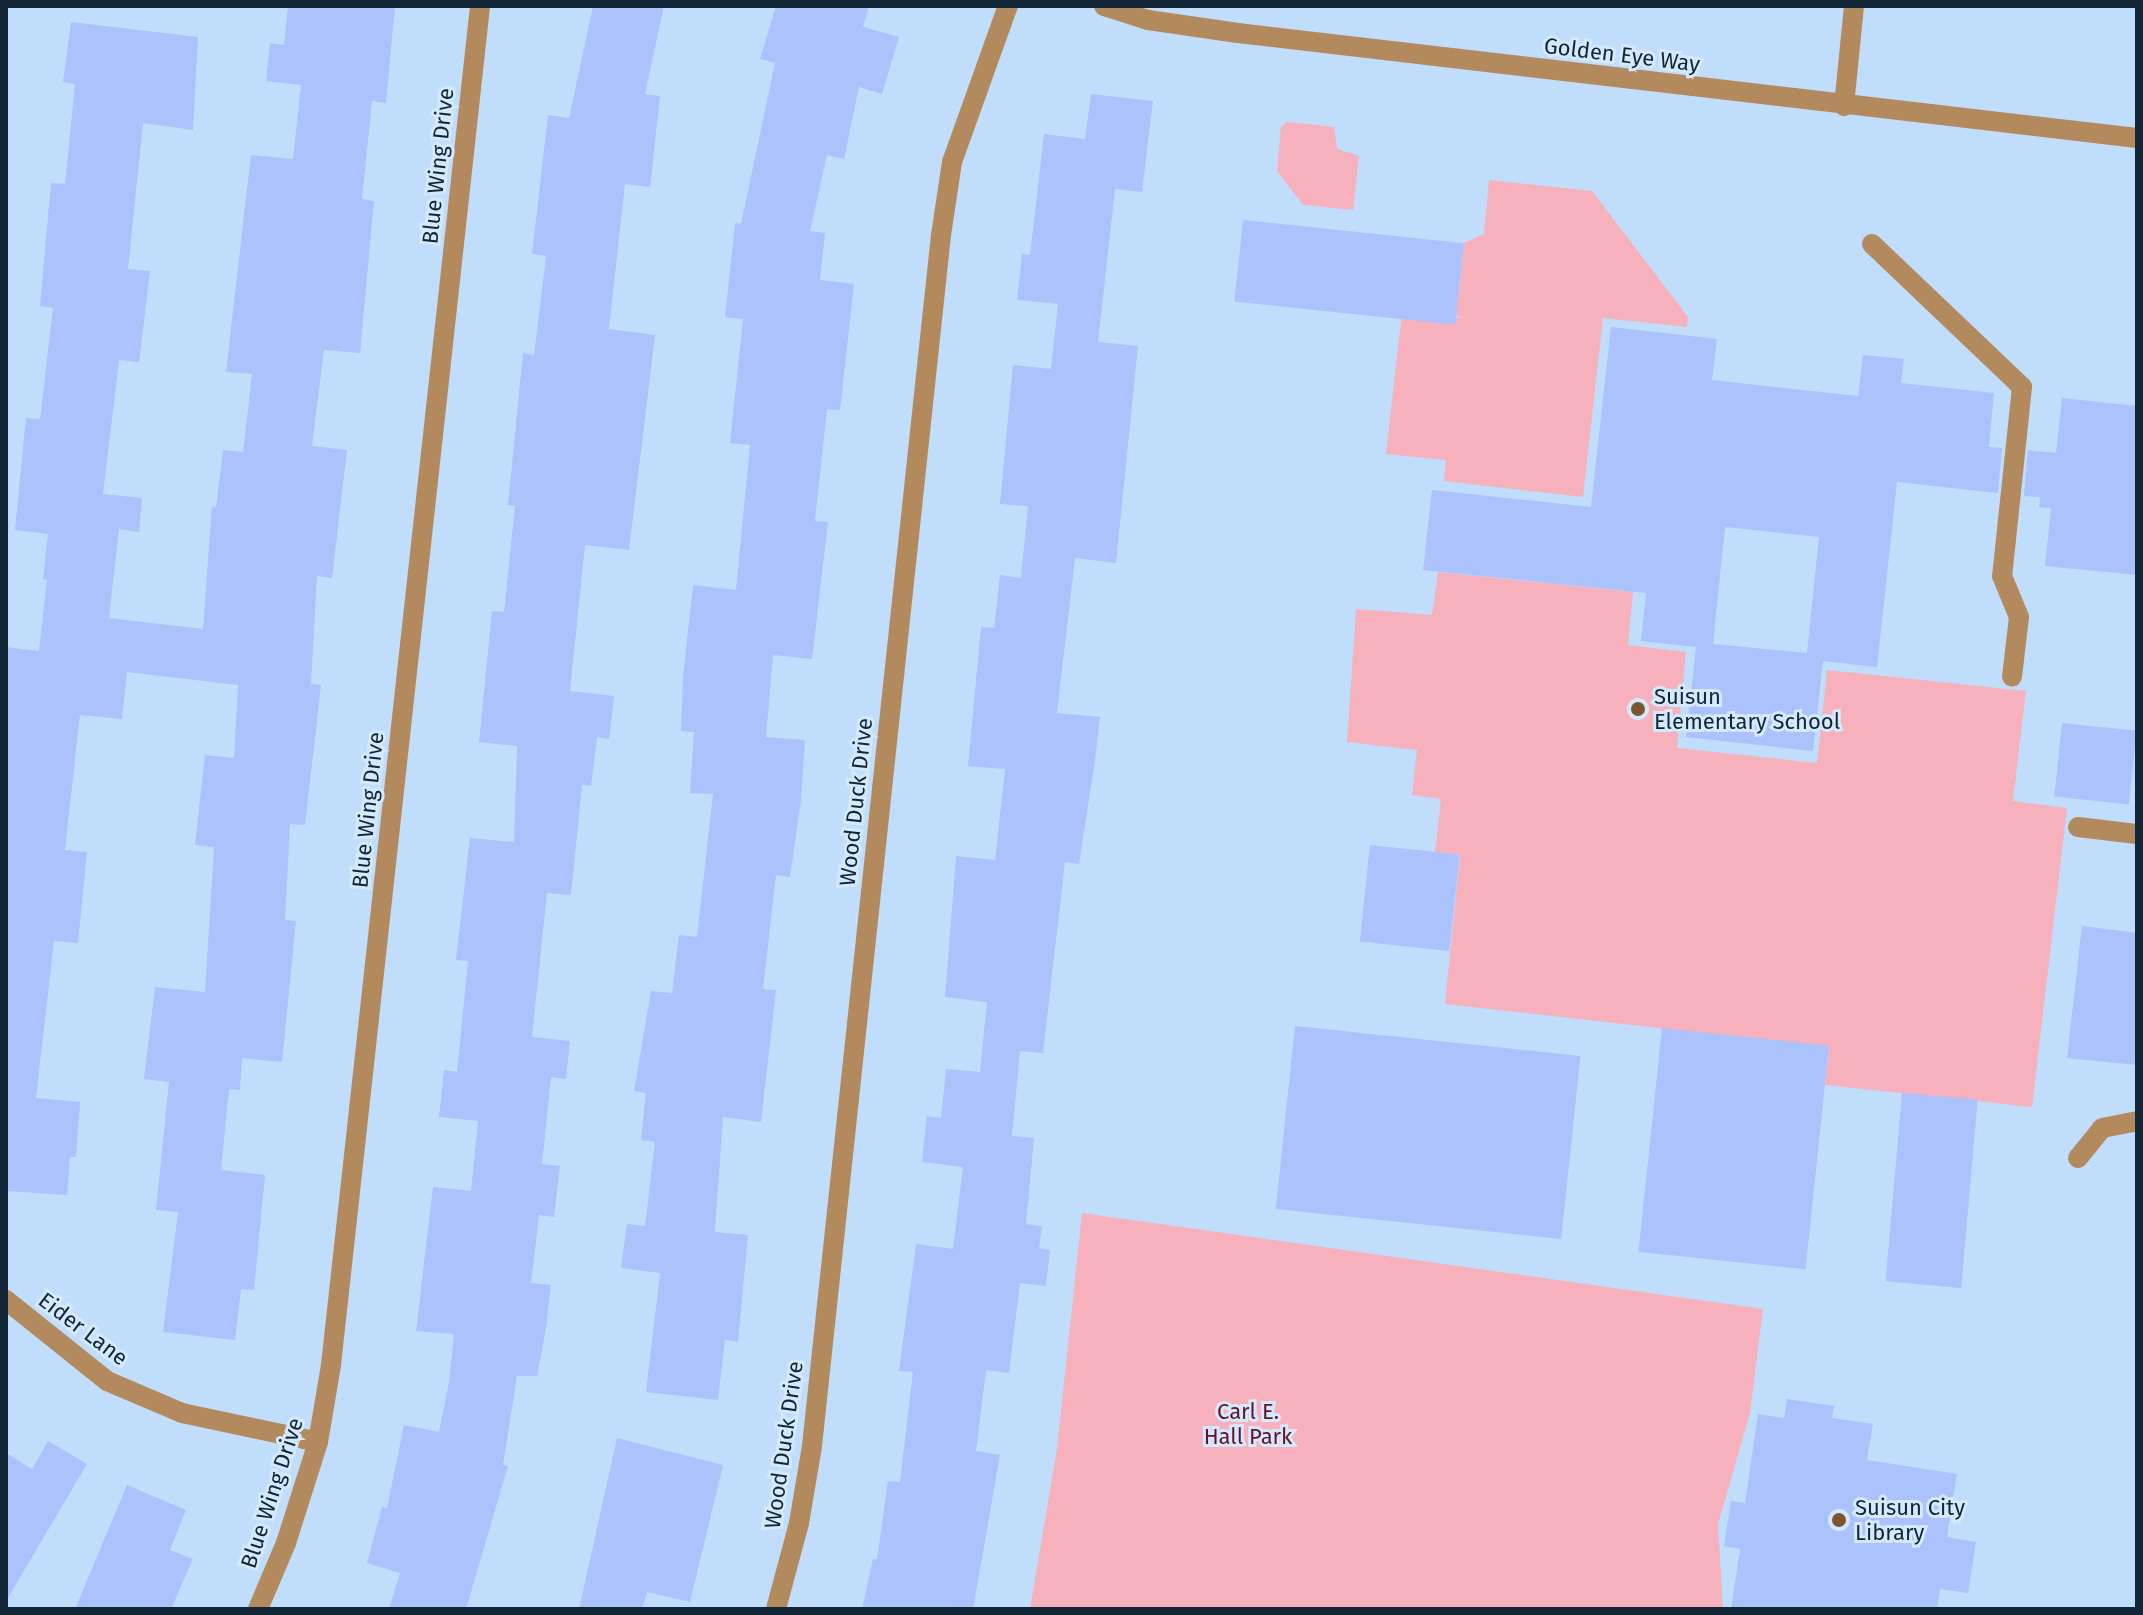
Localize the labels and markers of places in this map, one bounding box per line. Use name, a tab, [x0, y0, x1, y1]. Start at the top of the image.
place label: Suisun Elementary School	[1654, 683, 1840, 734]
marker: Suisun Elementary School	[1629, 700, 1647, 718]
place label: Suisun City Library	[1855, 1494, 1965, 1546]
marker: Suisun City Library	[1830, 1511, 1848, 1529]

